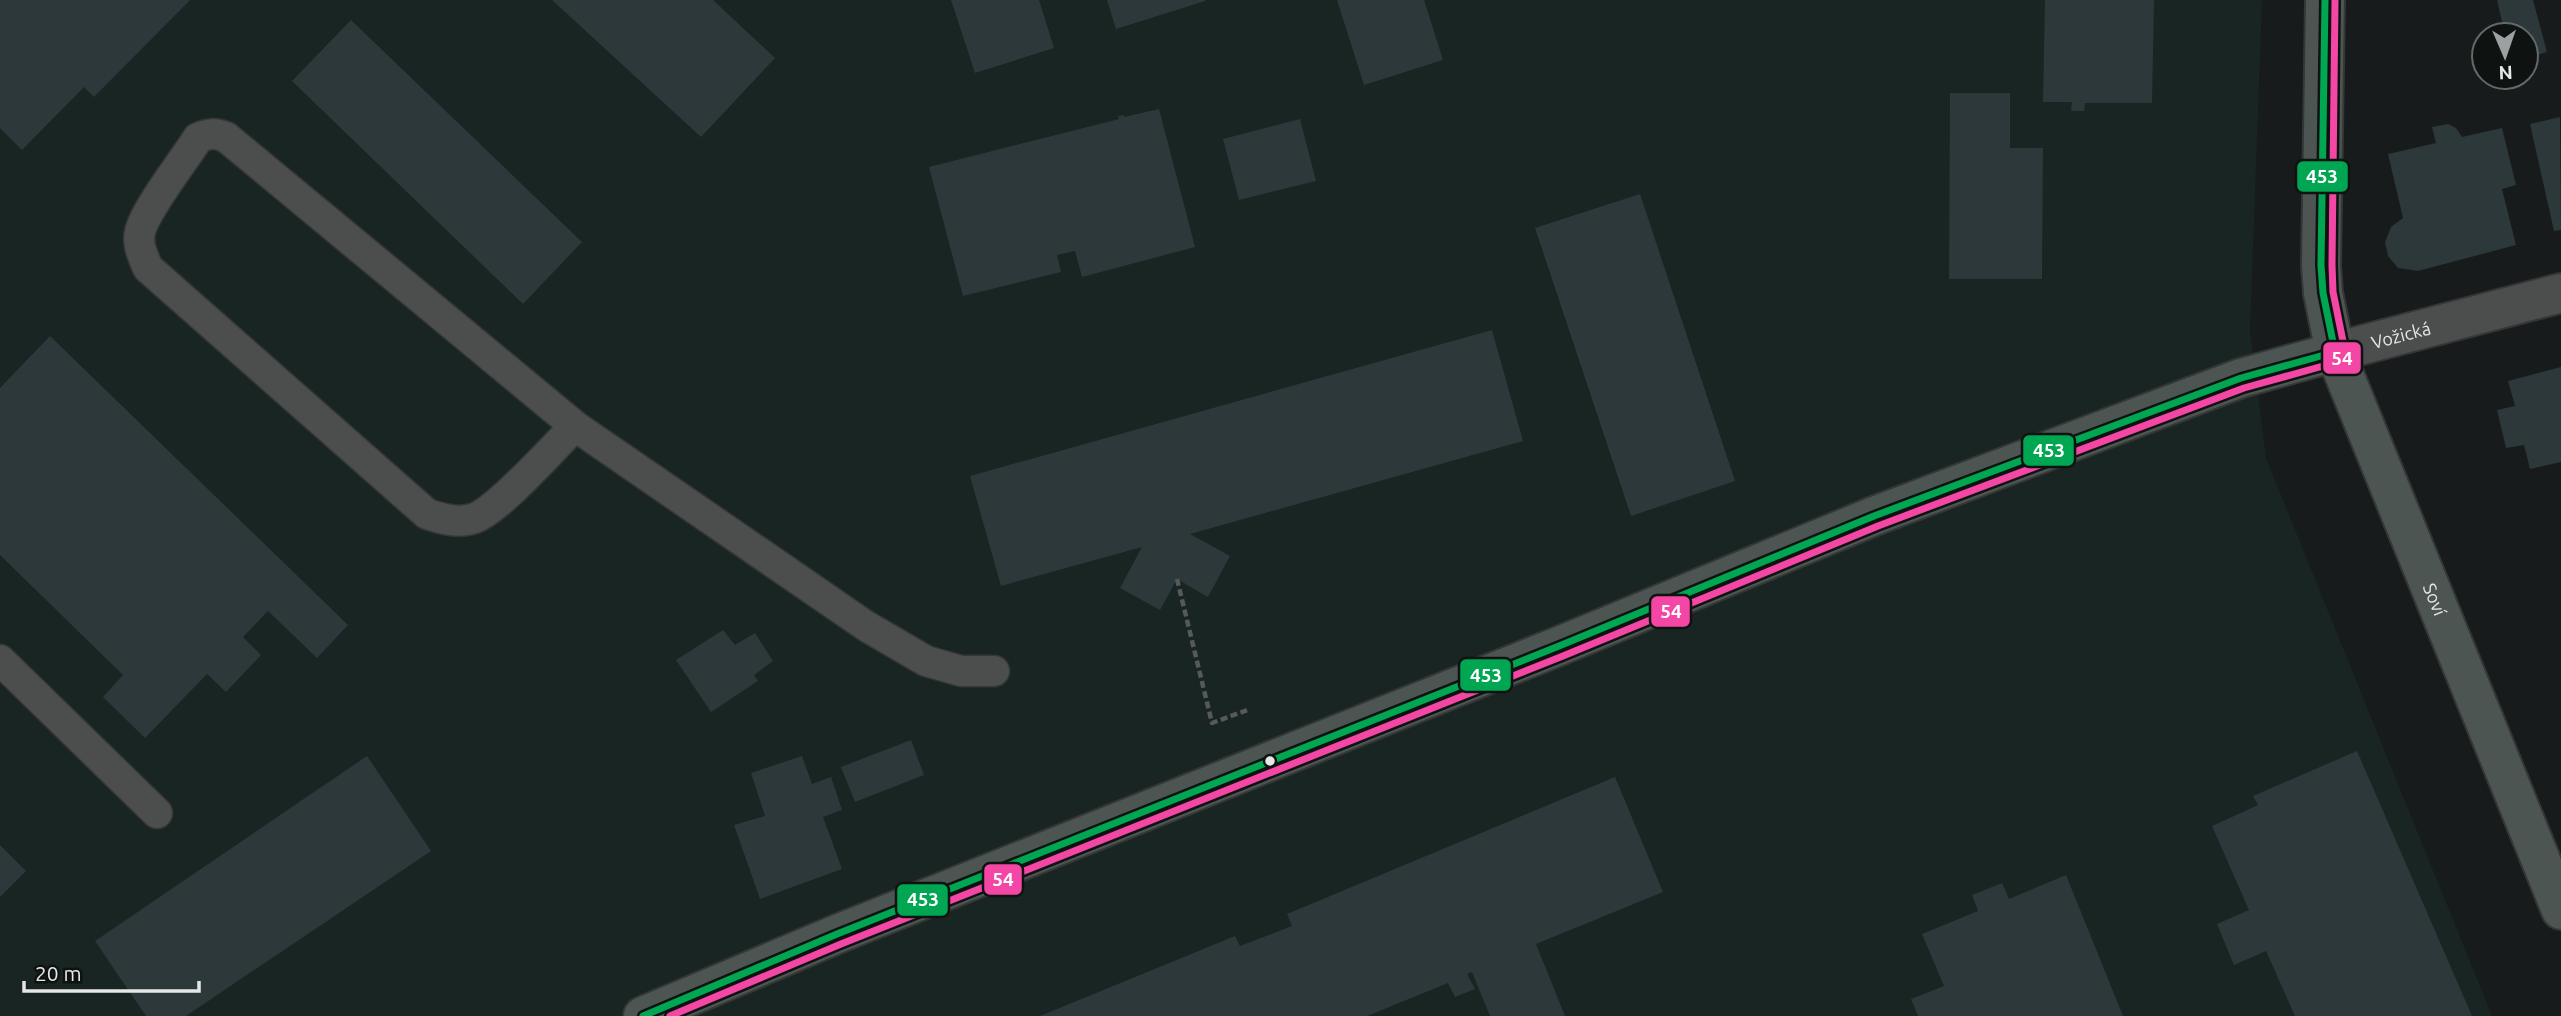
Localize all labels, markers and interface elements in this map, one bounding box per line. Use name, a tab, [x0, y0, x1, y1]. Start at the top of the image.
north arrow	[2470, 21, 2540, 91]
text: N	[2498, 62, 2513, 84]
line badge: 453	[2296, 160, 2349, 193]
text: 453	[2306, 165, 2338, 187]
street label: Vožická	[2369, 318, 2433, 352]
line badge: 54	[2322, 341, 2362, 375]
text: 54	[2331, 347, 2353, 369]
line badge: 453	[2022, 434, 2075, 467]
text: 453	[2033, 439, 2065, 461]
street label: Soví	[2420, 580, 2451, 619]
line badge: 54	[1650, 595, 1691, 628]
text: 54	[1660, 600, 1682, 622]
line badge: 453	[1459, 658, 1512, 692]
text: 453	[1470, 664, 1502, 686]
unlabelled marker	[1263, 754, 1277, 768]
line badge: 54	[983, 863, 1023, 896]
text: 54	[992, 868, 1014, 890]
line badge: 453	[896, 883, 949, 917]
text: 453	[907, 888, 939, 910]
scale bar	[24, 950, 200, 994]
text: 20 m	[35, 961, 82, 985]

